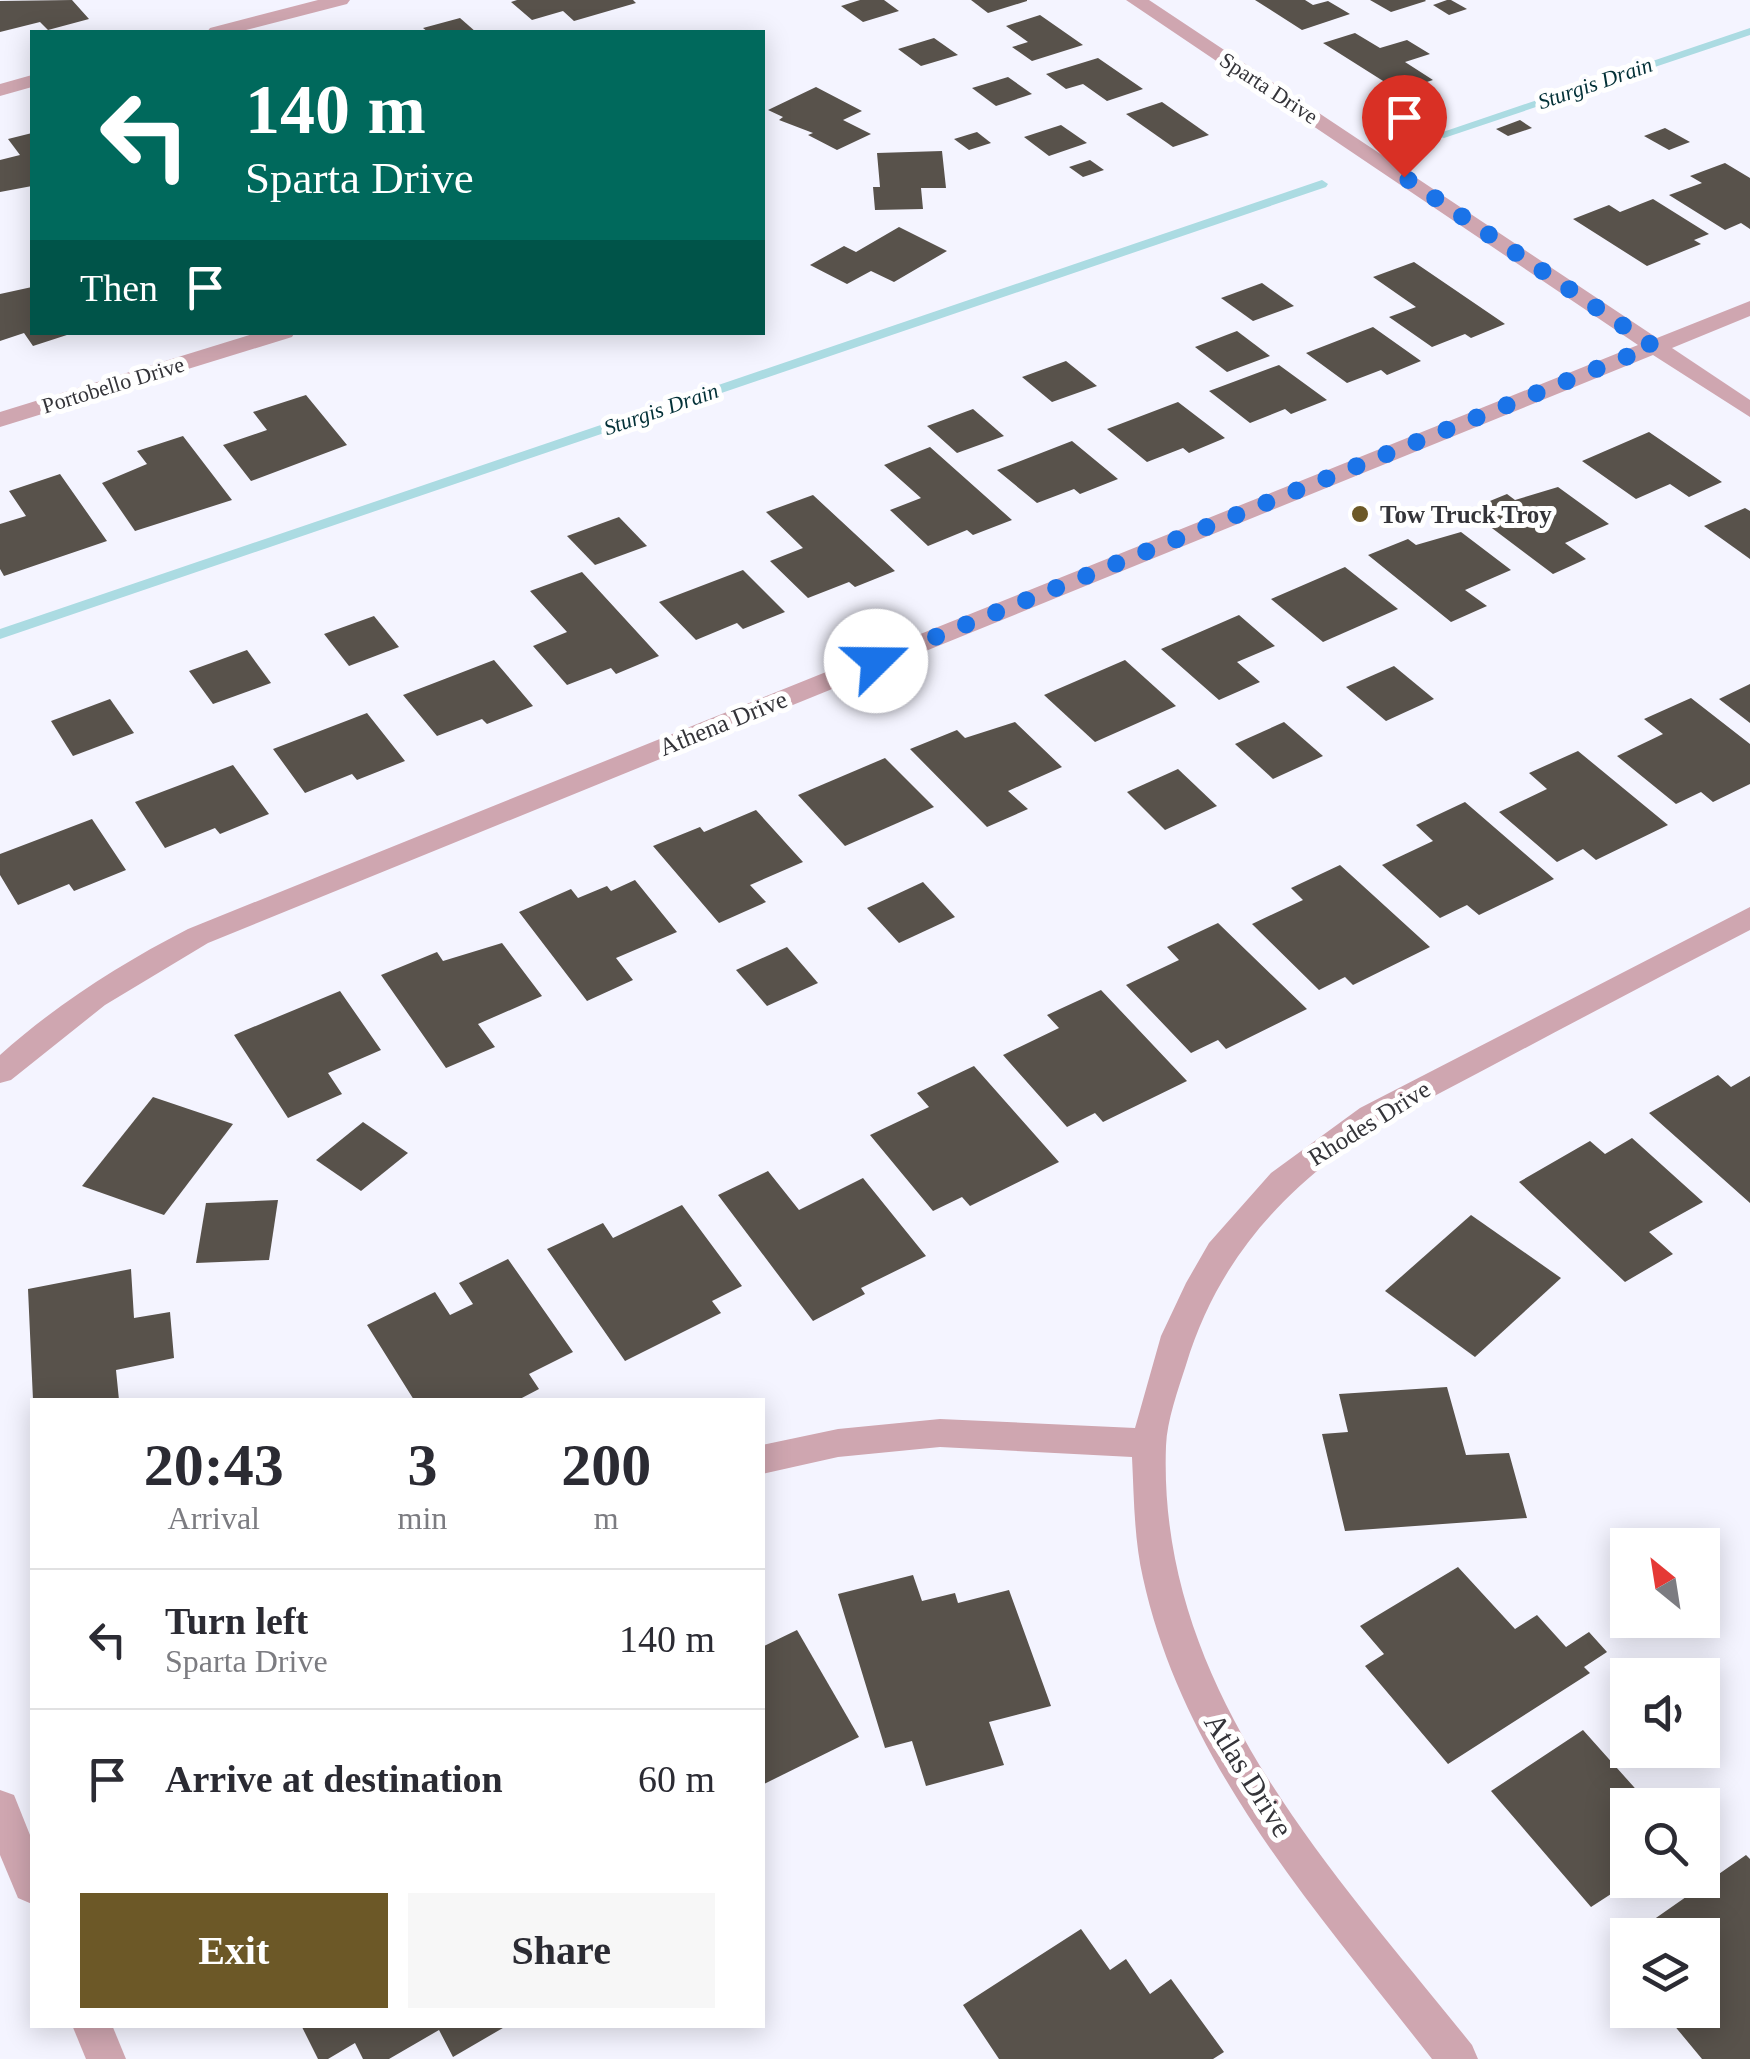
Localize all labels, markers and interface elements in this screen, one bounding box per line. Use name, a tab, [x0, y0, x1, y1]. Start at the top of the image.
street label: Sparta Drive	[1215, 47, 1323, 129]
water label: Sturgis Drain	[1534, 52, 1656, 114]
icon: left	[80, 70, 210, 200]
text: 140 m	[245, 71, 426, 148]
pin	[1362, 75, 1447, 178]
icon: arrive	[1377, 90, 1432, 145]
text: Sparta Drive	[245, 153, 474, 203]
icon: arrive	[178, 260, 233, 315]
text: Then	[80, 267, 158, 309]
street label: Portobello Drive	[39, 352, 187, 418]
water label: Sturgis Drain	[600, 378, 722, 440]
place label: Tow Truck Troy	[1380, 501, 1552, 528]
marker: Tow Truck Troy	[1349, 503, 1371, 525]
position arrow	[824, 609, 928, 713]
street label: Athena Drive	[655, 685, 791, 761]
street label: Rhodes Drive	[1303, 1075, 1435, 1171]
text: 20:43	[144, 1432, 284, 1498]
text: 3	[407, 1432, 437, 1498]
text: 200	[561, 1432, 651, 1498]
text: Arrival	[168, 1500, 260, 1536]
text: min	[398, 1500, 447, 1536]
text: m	[594, 1500, 619, 1536]
north arrow	[1610, 1528, 1720, 1638]
map controls	[1610, 1528, 1720, 2028]
text: Turn left	[165, 1600, 308, 1642]
icon: left	[80, 1612, 135, 1667]
text: 140 m	[619, 1618, 715, 1660]
text: Sparta Drive	[165, 1643, 328, 1679]
button: sound	[1610, 1658, 1720, 1768]
street label: Atlas Drive	[1198, 1707, 1300, 1843]
icon: arrive	[80, 1752, 135, 1807]
text: Arrive at destination	[165, 1758, 503, 1800]
text: 60 m	[638, 1758, 715, 1800]
button: search	[1610, 1788, 1720, 1898]
button: Exit	[80, 1893, 388, 2008]
button: Share	[408, 1893, 715, 2008]
button: layers	[1610, 1918, 1720, 2028]

